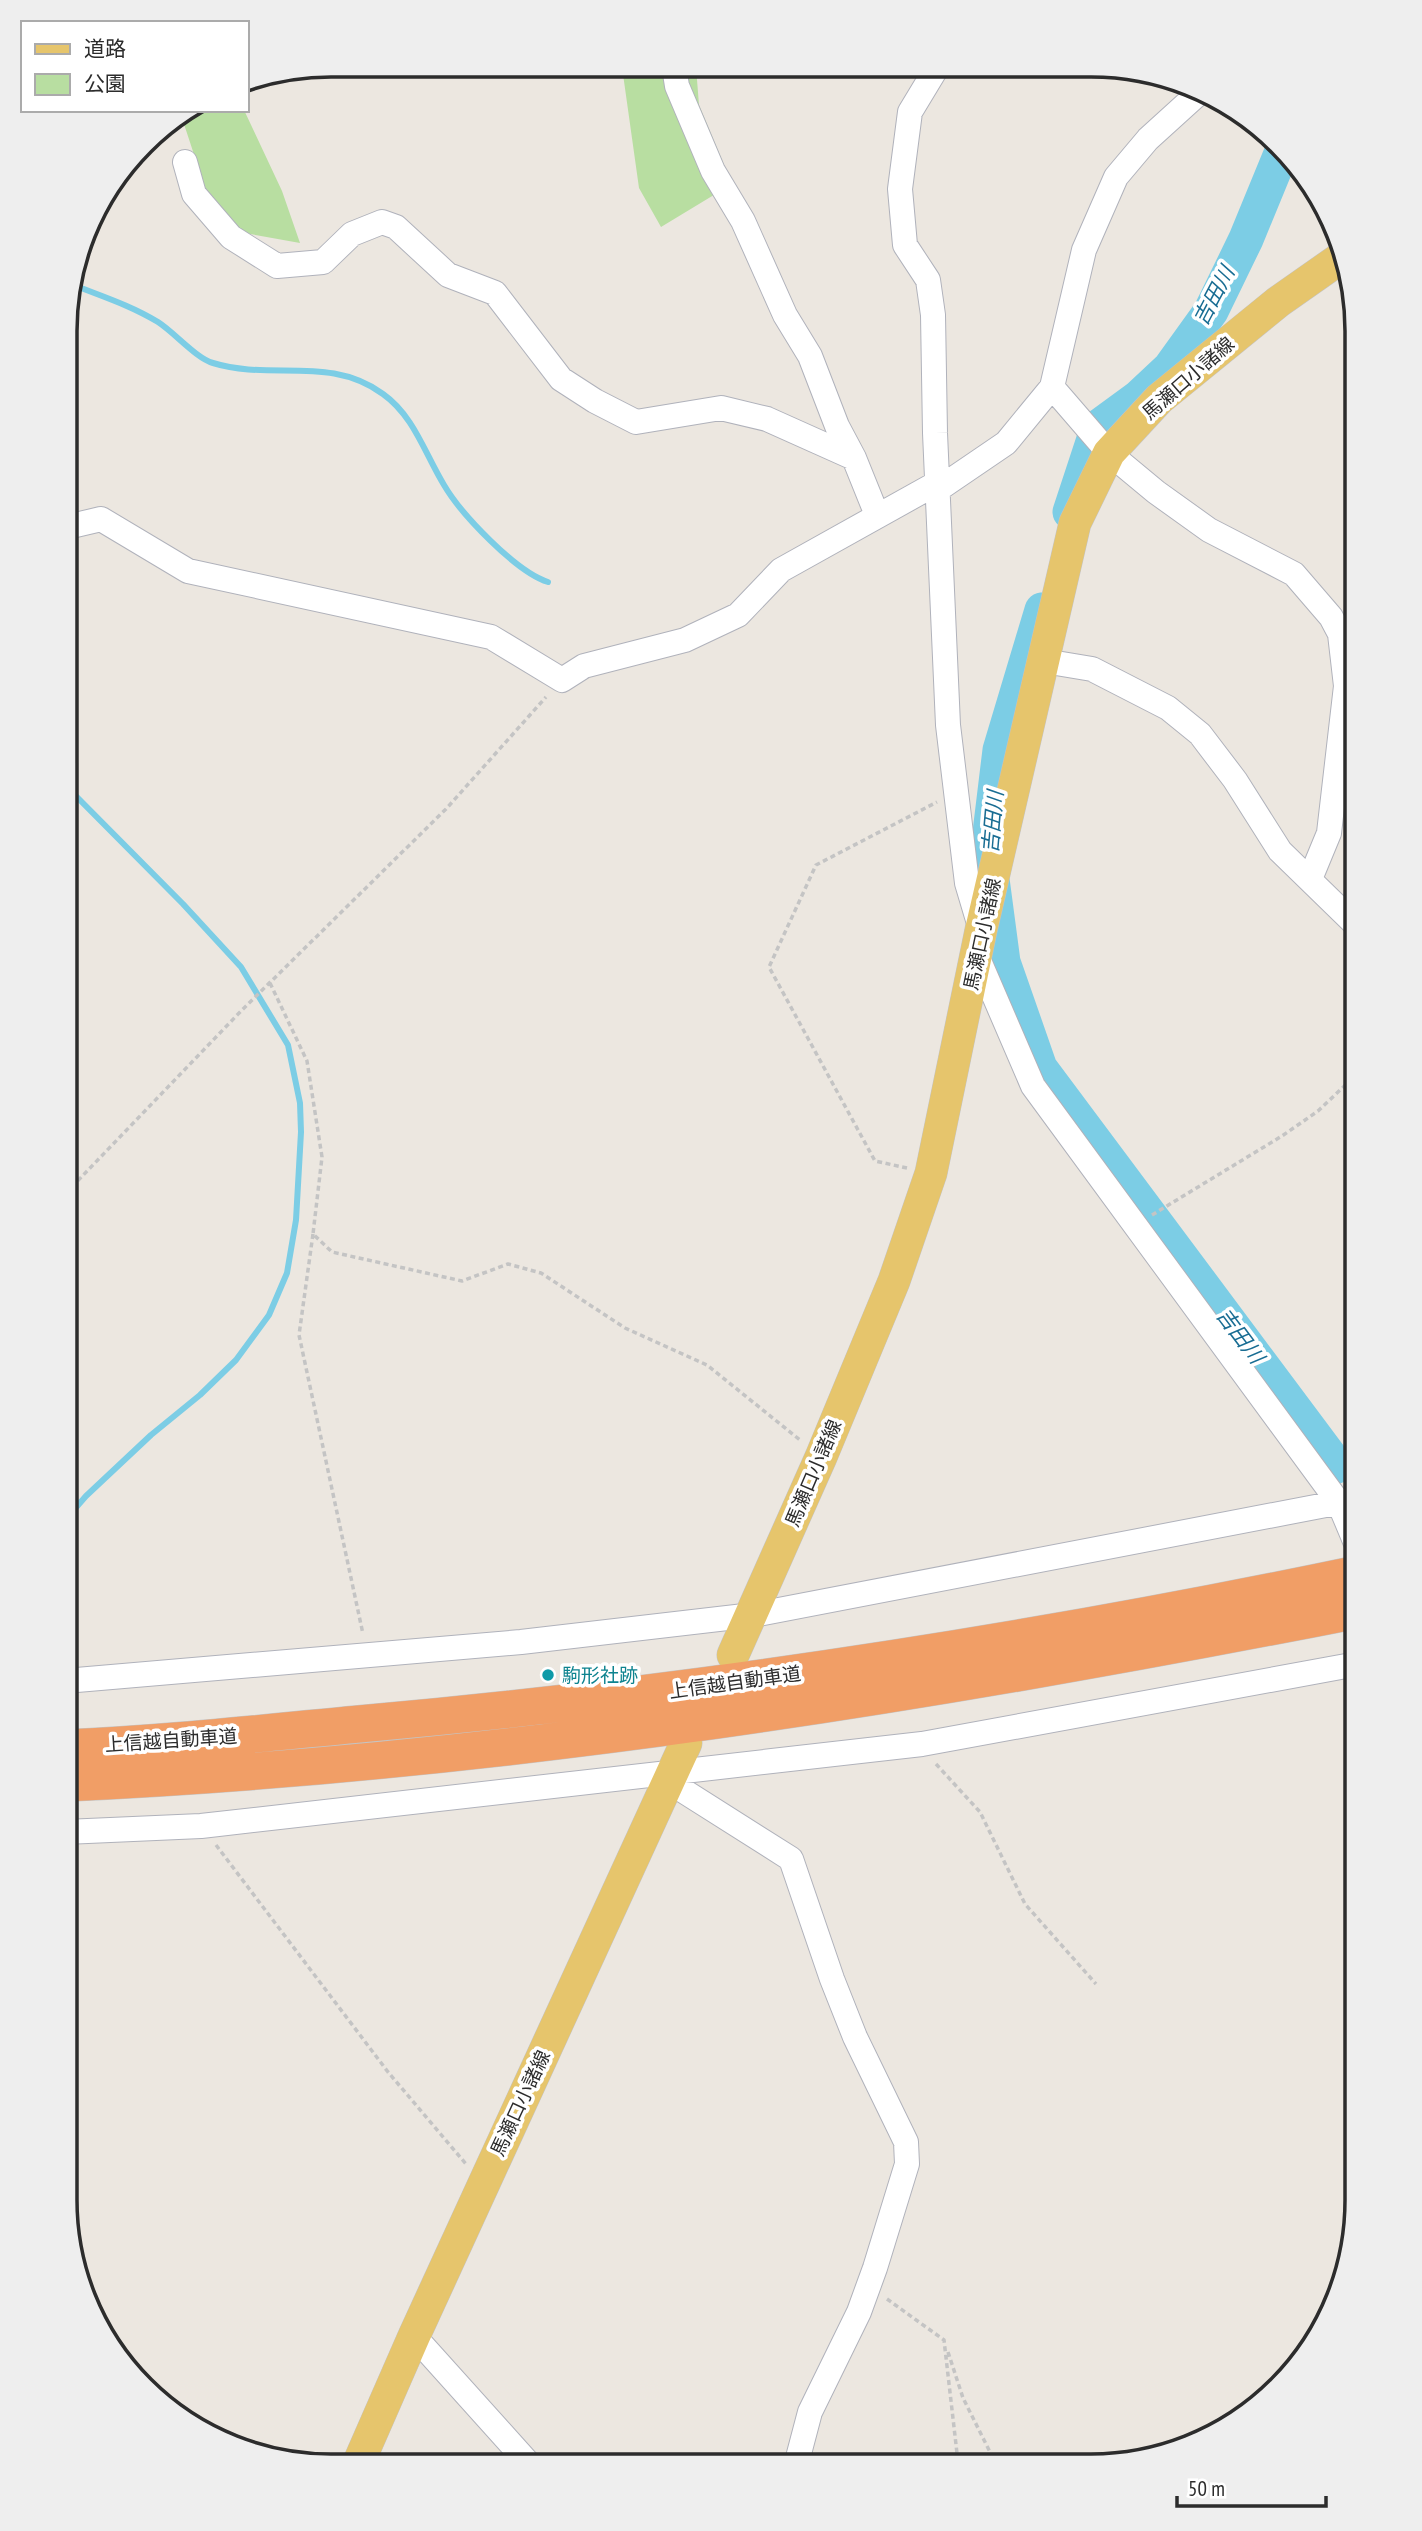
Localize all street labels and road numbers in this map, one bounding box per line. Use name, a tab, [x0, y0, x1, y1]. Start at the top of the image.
street label: 馬瀬口小諸線	[1137, 332, 1239, 424]
street label: 馬瀬口小諸線	[958, 876, 1006, 992]
street label: 馬瀬口小諸線	[780, 1416, 846, 1530]
street label: 上信越自動車道	[667, 1661, 803, 1703]
street label: 上信越自動車道	[104, 1723, 238, 1757]
street label: 馬瀬口小諸線	[485, 2046, 555, 2160]

